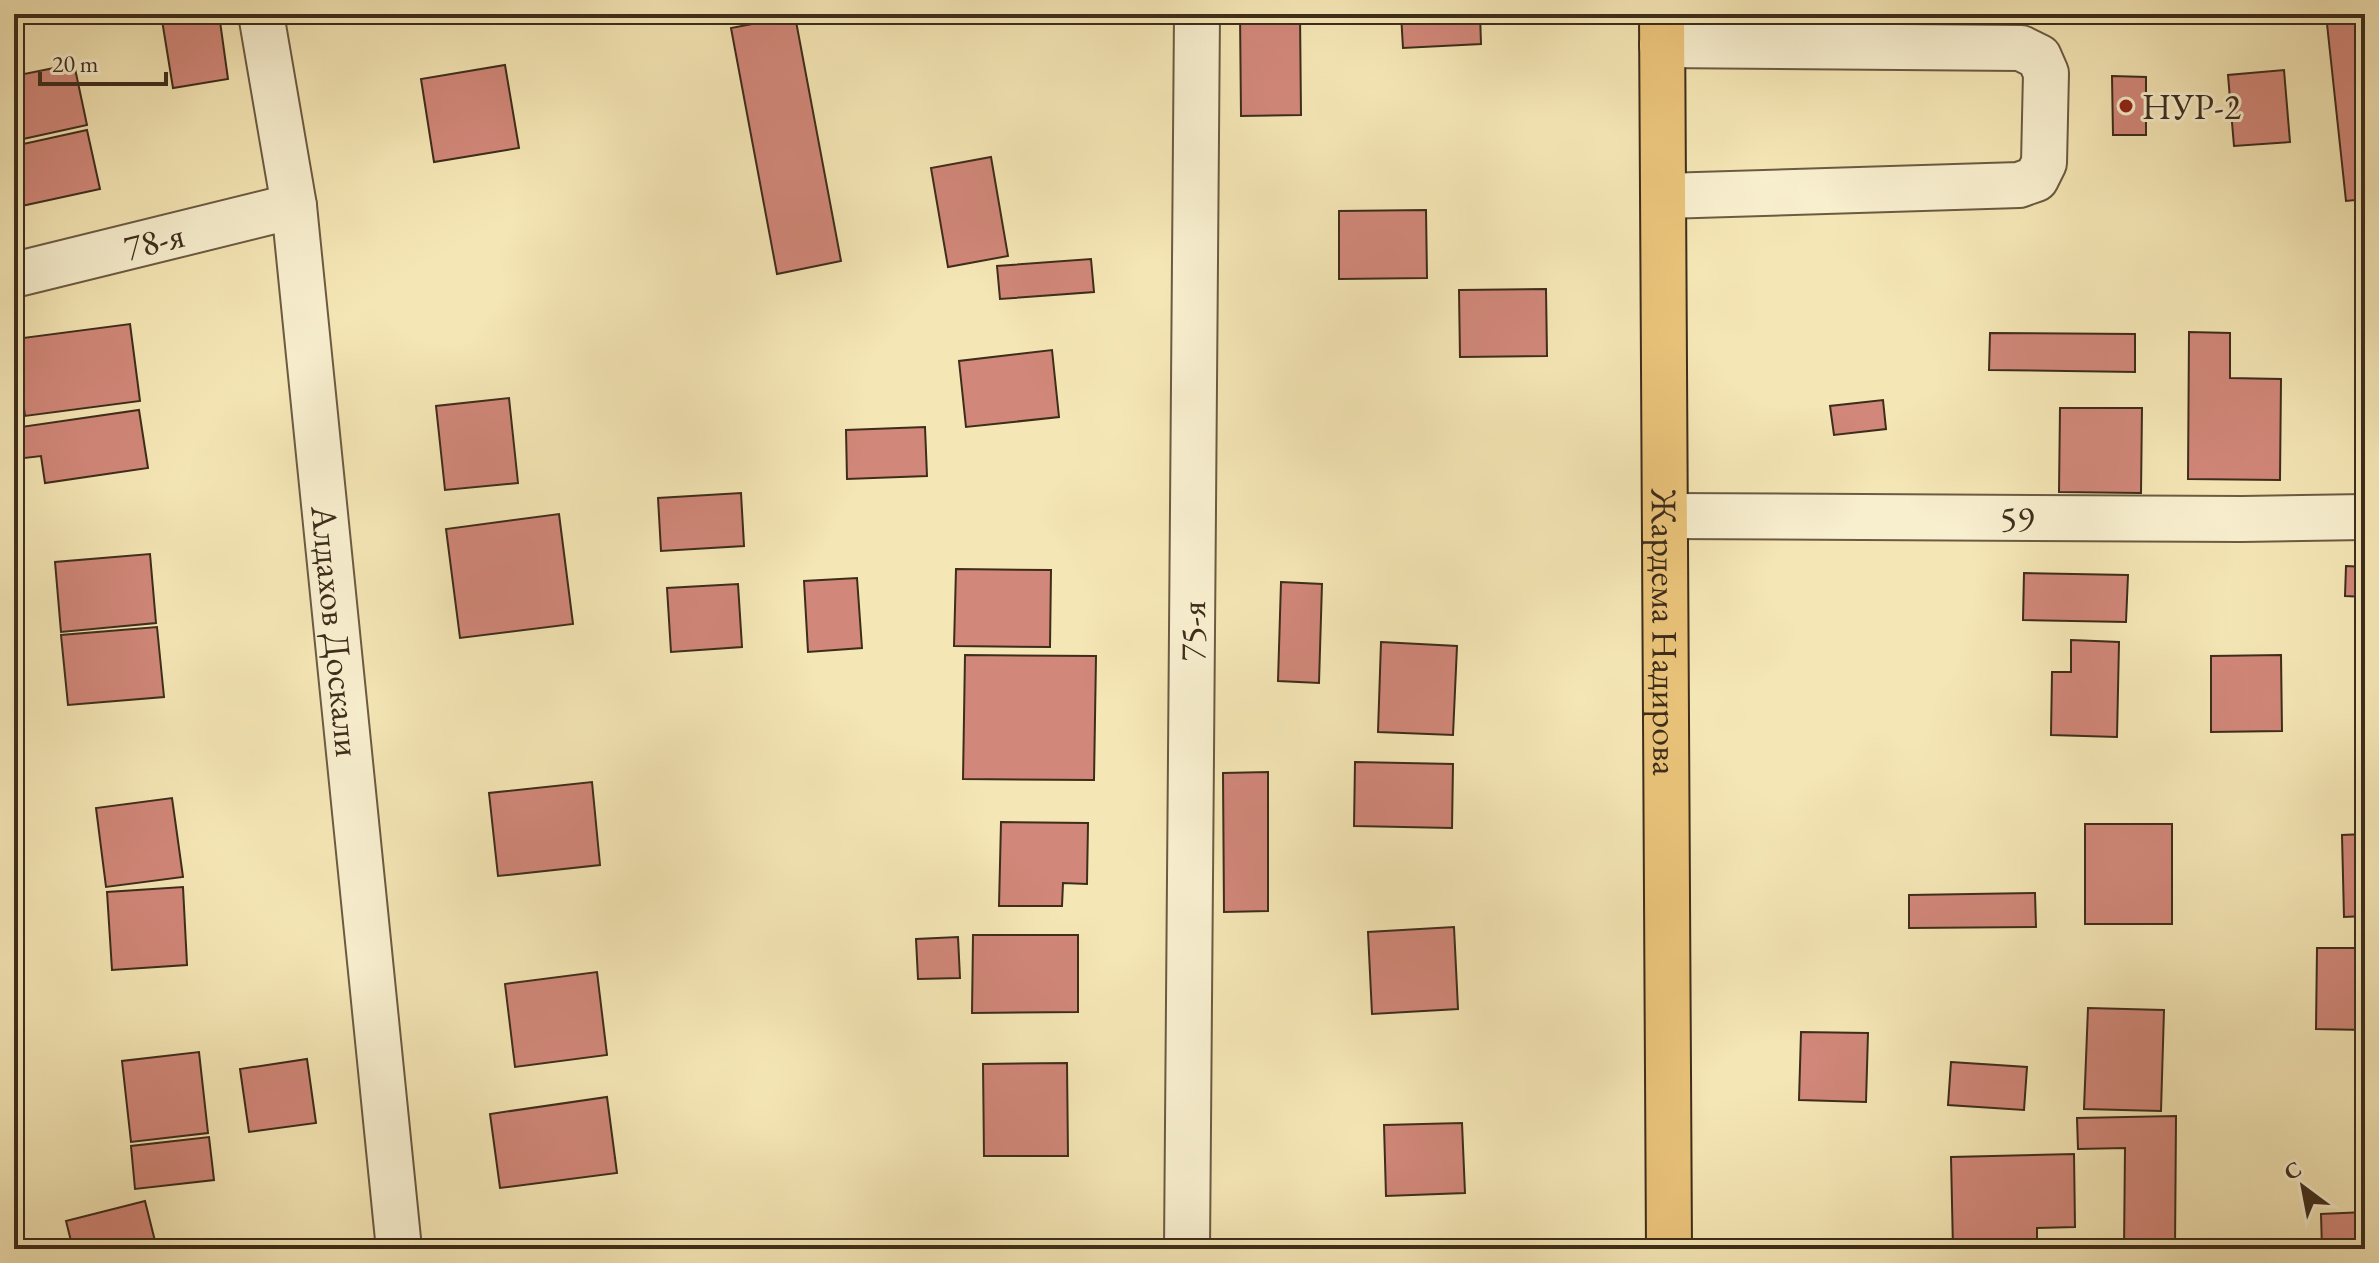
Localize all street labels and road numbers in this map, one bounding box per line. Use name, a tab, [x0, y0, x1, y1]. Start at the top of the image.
street label: 78-я	[119, 211, 189, 271]
street label: Жардема Надирова	[1641, 487, 1689, 776]
street label: 59	[2000, 495, 2034, 542]
street label: Алдахов Доскали	[300, 502, 372, 759]
street label: 75-я	[1169, 601, 1216, 661]

